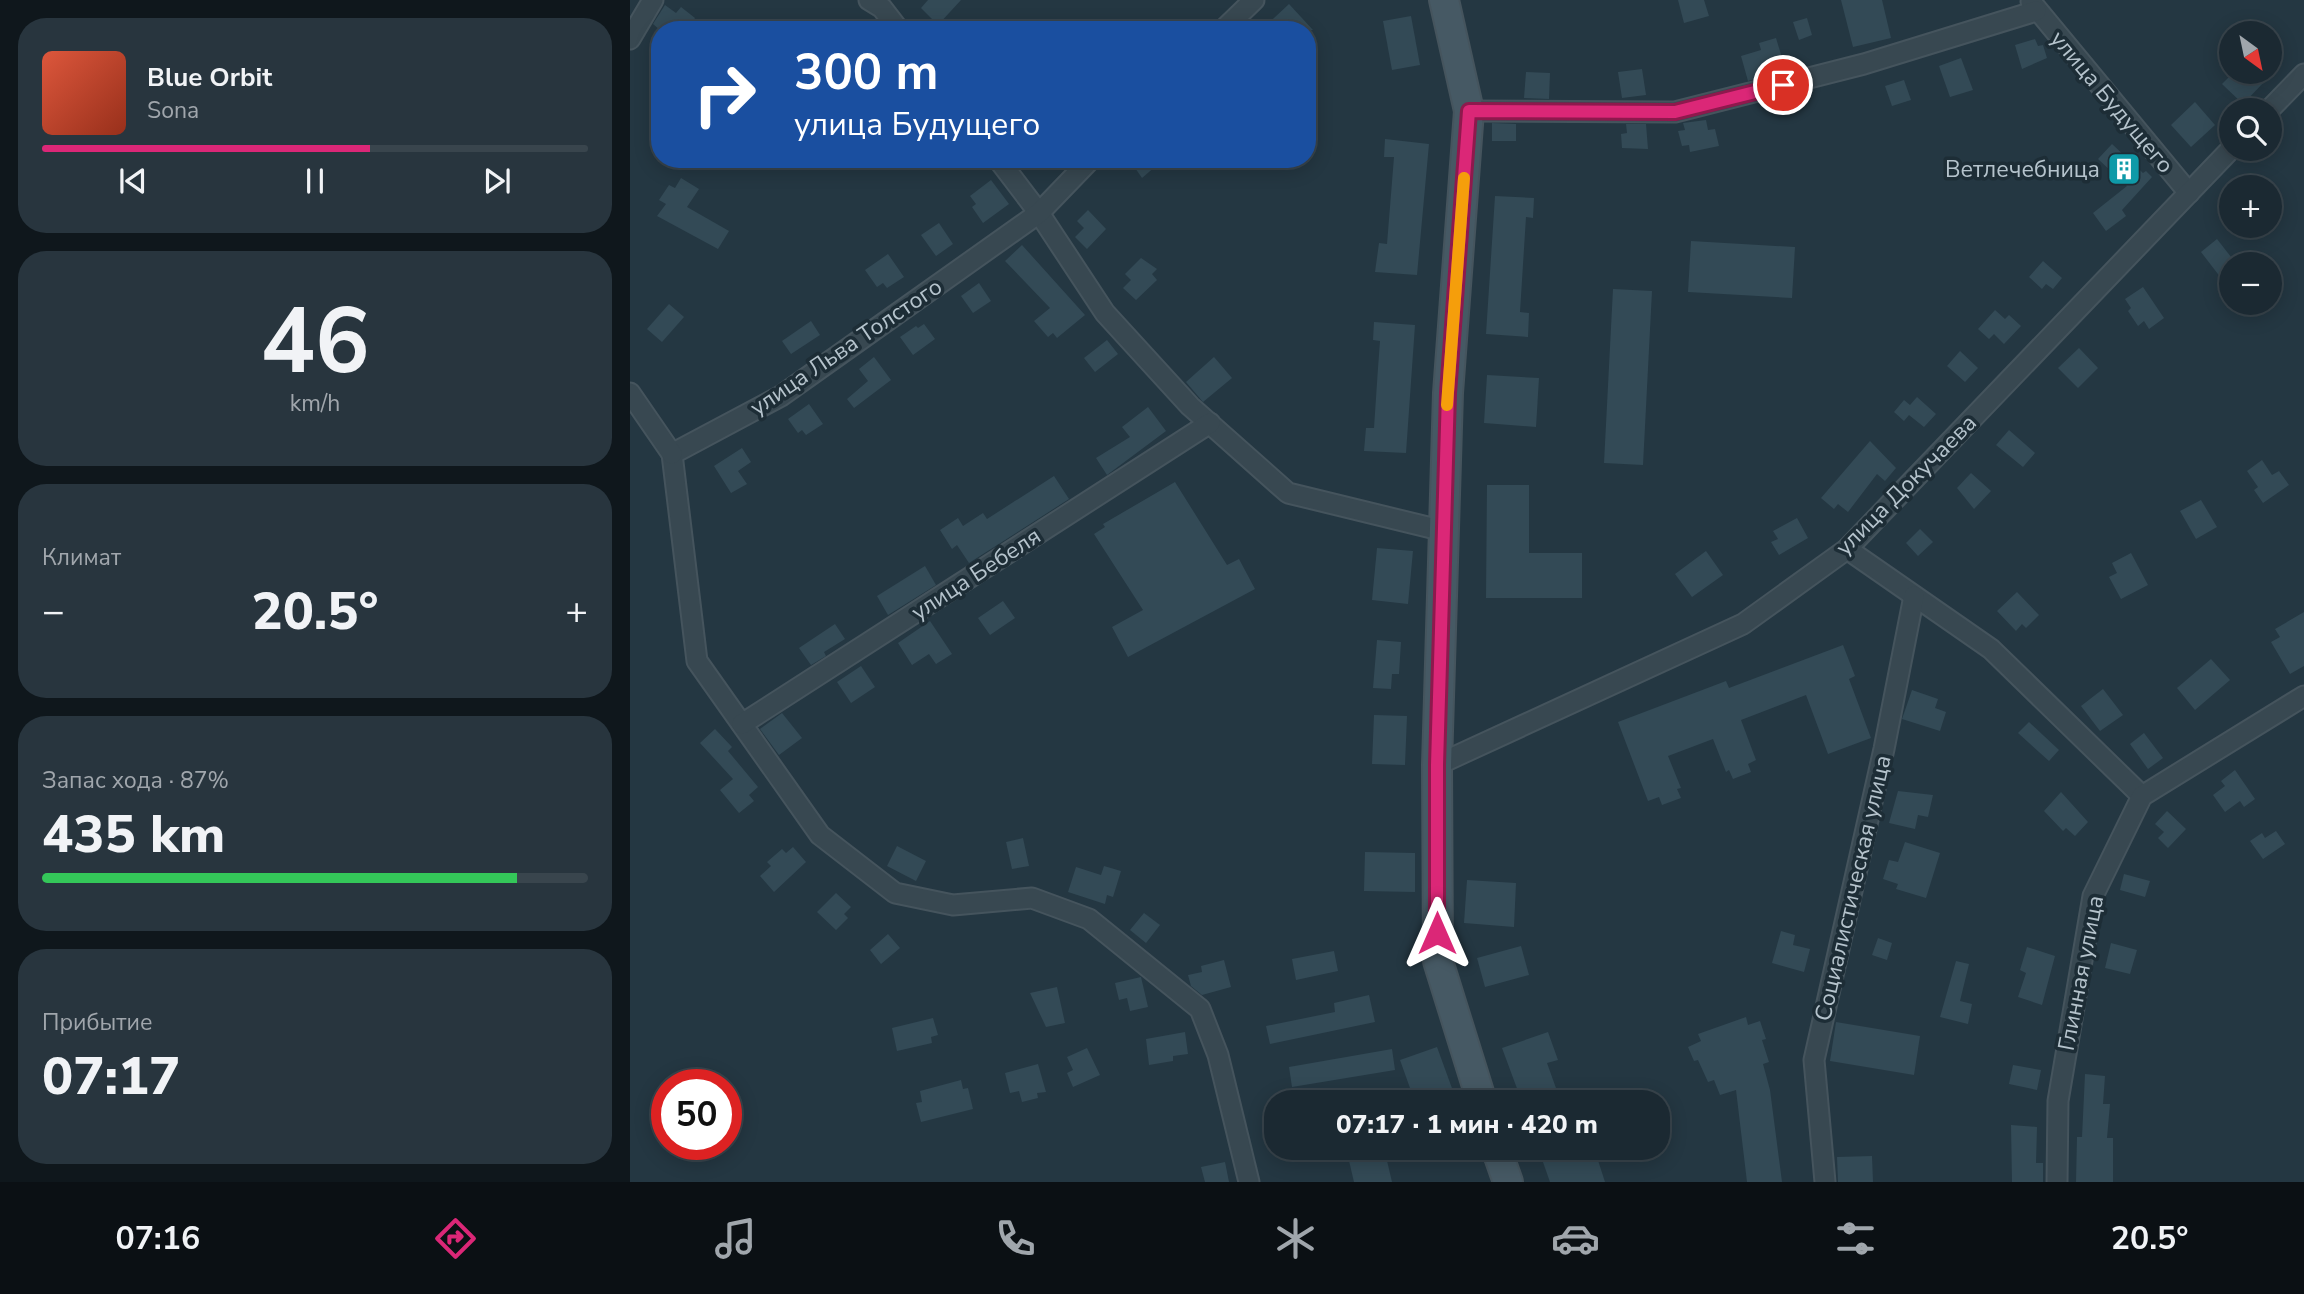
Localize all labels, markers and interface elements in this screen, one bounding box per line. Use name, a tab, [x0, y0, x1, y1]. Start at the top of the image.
north arrow	[2219, 21, 2282, 84]
map controls	[2219, 21, 2282, 315]
street label: улица Будущего	[2043, 24, 2181, 180]
text: 300 m	[794, 39, 938, 106]
icon: right	[679, 49, 770, 140]
pin	[1753, 55, 1813, 115]
text: Blue Orbit	[147, 60, 272, 95]
icon: arrive	[1764, 66, 1802, 104]
text: Sona	[147, 95, 199, 126]
button: search	[2219, 98, 2282, 161]
text: улица Будущего	[794, 103, 1040, 146]
building icon: Ветлечебница	[2105, 150, 2143, 188]
place label: Ветлечебница	[1945, 154, 2100, 185]
icon: previous	[114, 162, 152, 200]
icon: pause	[296, 162, 334, 200]
icon: next	[478, 162, 516, 200]
button: +	[2219, 175, 2282, 238]
button: −	[2219, 252, 2282, 315]
street label: улица Льва Толстого	[744, 271, 948, 423]
text: 46	[260, 280, 370, 404]
text: km/h	[290, 388, 340, 419]
street label: улица Докучаева	[1829, 408, 1983, 562]
street label: улица Бебеля	[905, 520, 1047, 628]
text: Климат	[42, 542, 121, 573]
text: 20.5°	[251, 576, 379, 647]
text: −	[42, 586, 65, 637]
text: +	[565, 586, 588, 637]
street label: Социалистическая улица	[1807, 752, 1899, 1024]
text: Запас хода · 87%	[42, 765, 229, 796]
text: 435 km	[42, 799, 225, 870]
street label: Глинная улица	[2051, 893, 2111, 1053]
position arrow	[1400, 896, 1474, 970]
text: Прибытие	[42, 1007, 152, 1038]
text: 07:17	[42, 1041, 180, 1112]
speed limit sign: 50	[651, 1069, 742, 1160]
text: 07:17 · 1 мин · 420 m	[1336, 1107, 1598, 1142]
icon: directions	[431, 1214, 480, 1263]
icon: music	[711, 1214, 760, 1263]
icon: phone	[991, 1214, 1040, 1263]
icon: climate	[1271, 1214, 1320, 1263]
icon: car	[1551, 1214, 1600, 1263]
icon: filters	[1831, 1214, 1880, 1263]
text: 07:16	[115, 1217, 200, 1260]
text: 20.5°	[2111, 1217, 2188, 1260]

